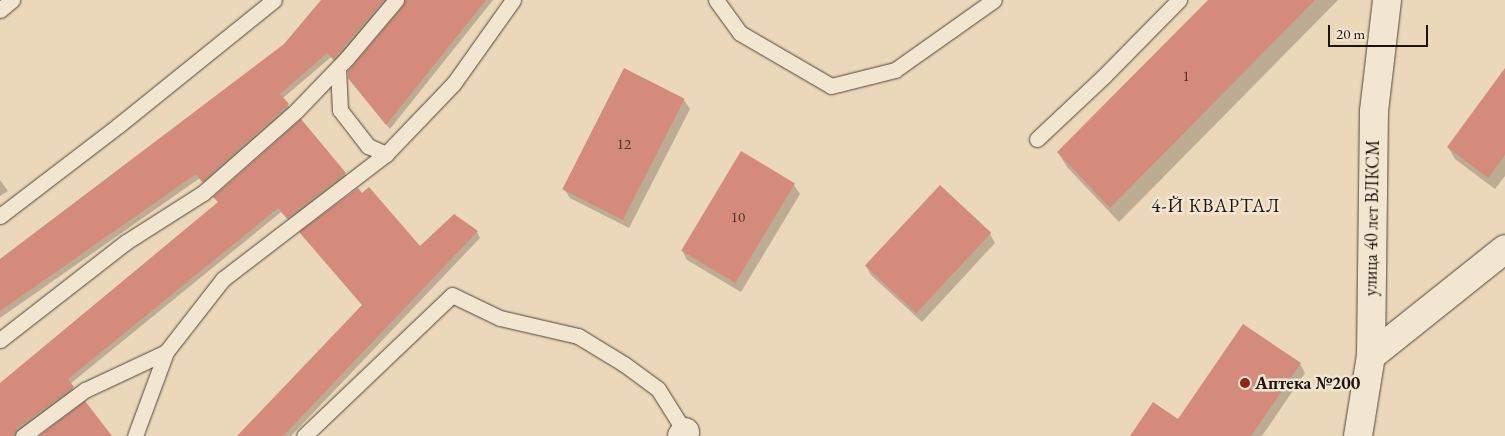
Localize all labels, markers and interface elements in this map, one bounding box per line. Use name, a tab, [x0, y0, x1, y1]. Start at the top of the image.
scale bar	[1330, 15, 1430, 47]
text: 20 m	[1336, 24, 1365, 43]
house number: 1	[1182, 67, 1190, 85]
house number: 12	[617, 135, 631, 153]
street label: улица 40 лет ВЛКСМ	[1360, 140, 1384, 296]
district label: 4-Й КВАРТАЛ	[1150, 195, 1282, 217]
house number: 10	[731, 208, 745, 226]
place label: Аптека №200	[1255, 372, 1360, 394]
marker: Аптека №200	[1239, 377, 1251, 389]

